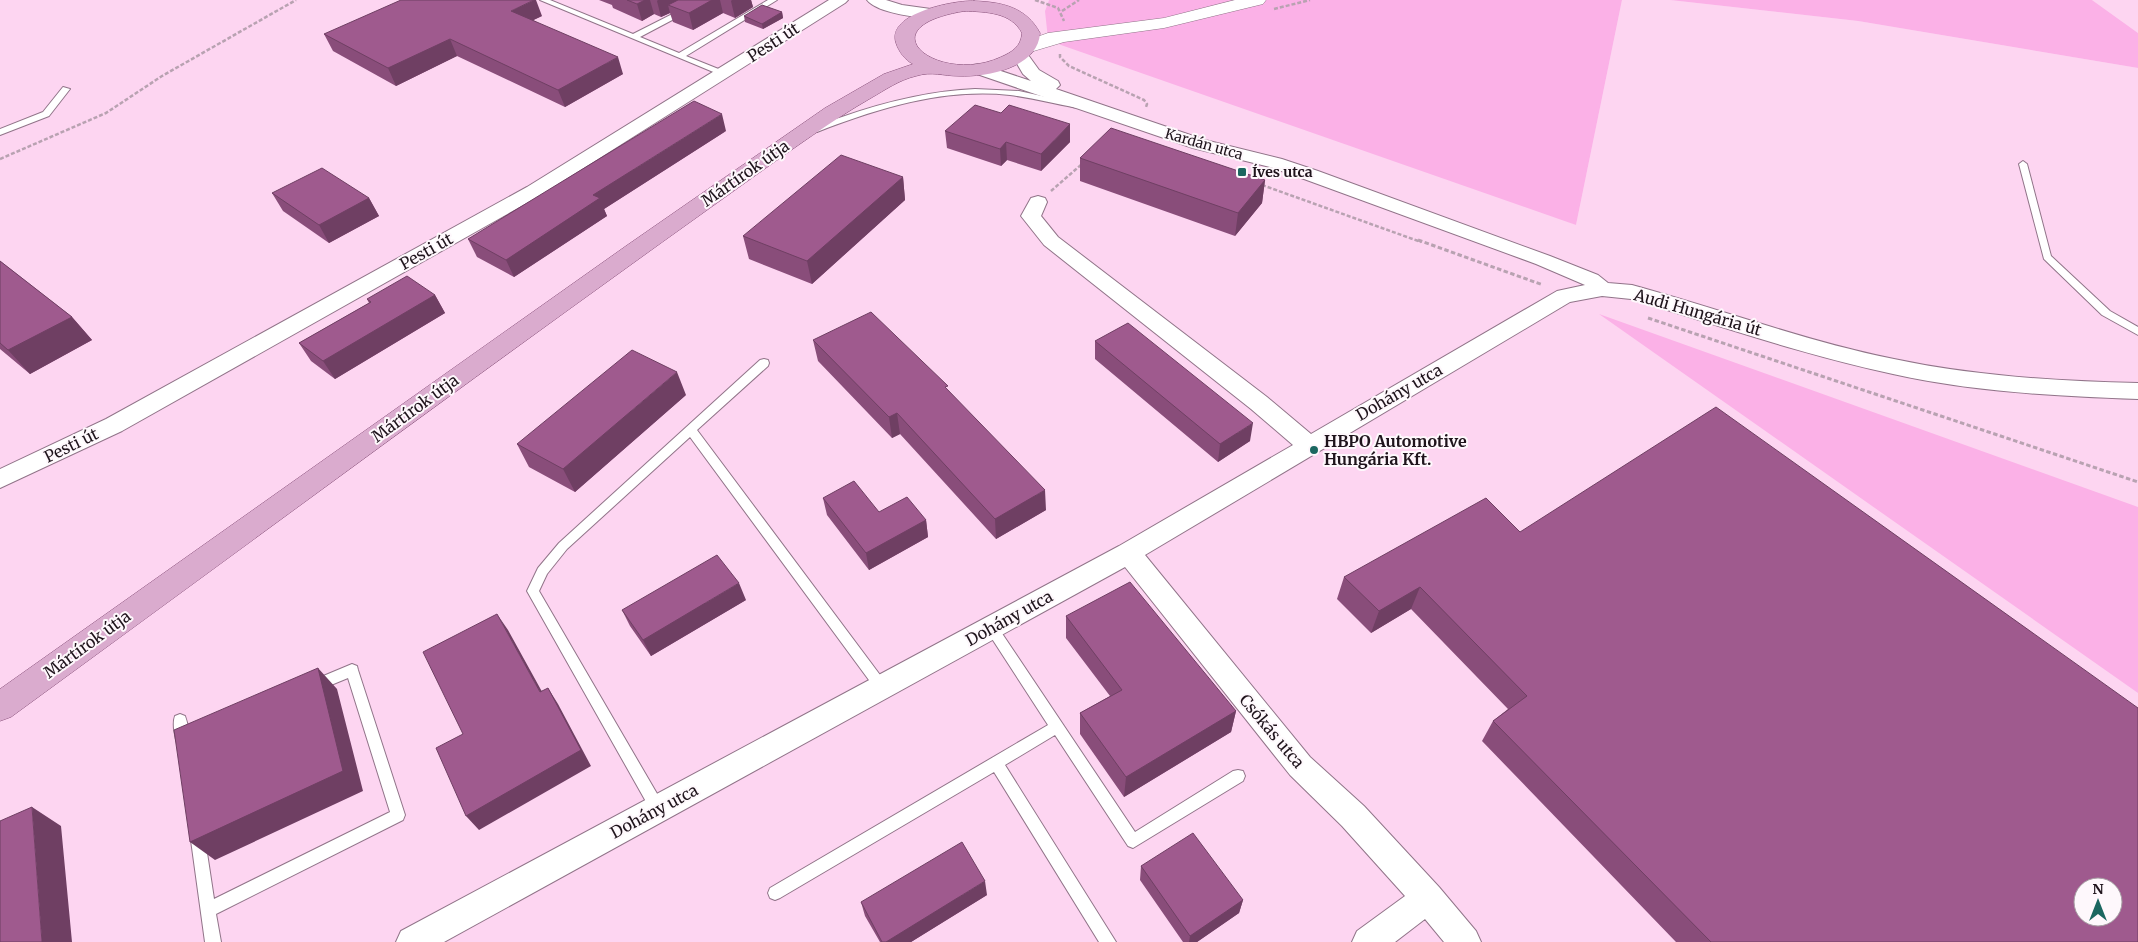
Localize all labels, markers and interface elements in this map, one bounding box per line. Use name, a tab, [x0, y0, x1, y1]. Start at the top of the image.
street label: Pesti út	[743, 17, 803, 66]
street label: Kardán utca	[1163, 124, 1246, 164]
street label: Mártírok útja	[697, 135, 793, 211]
place label: Íves utca	[1252, 163, 1313, 181]
marker: Íves utca	[1236, 166, 1248, 178]
street label: Pesti út	[396, 228, 457, 274]
street label: Audi Hungária út	[1631, 284, 1765, 340]
street label: Dohány utca	[1352, 359, 1446, 425]
street label: Mártírok útja	[368, 370, 463, 446]
street label: Pesti út	[41, 423, 102, 467]
place label: HBPO Automotive Hungária Kft.	[1324, 431, 1467, 469]
marker: HBPO Automotive Hungária Kft.	[1308, 444, 1320, 456]
street label: Dohány utca	[962, 586, 1056, 650]
street label: Mártírok útja	[40, 606, 135, 682]
street label: Csókás utca	[1235, 690, 1309, 772]
street label: Dohány utca	[607, 779, 702, 842]
north arrow	[2073, 877, 2123, 927]
text: N	[2092, 880, 2104, 898]

